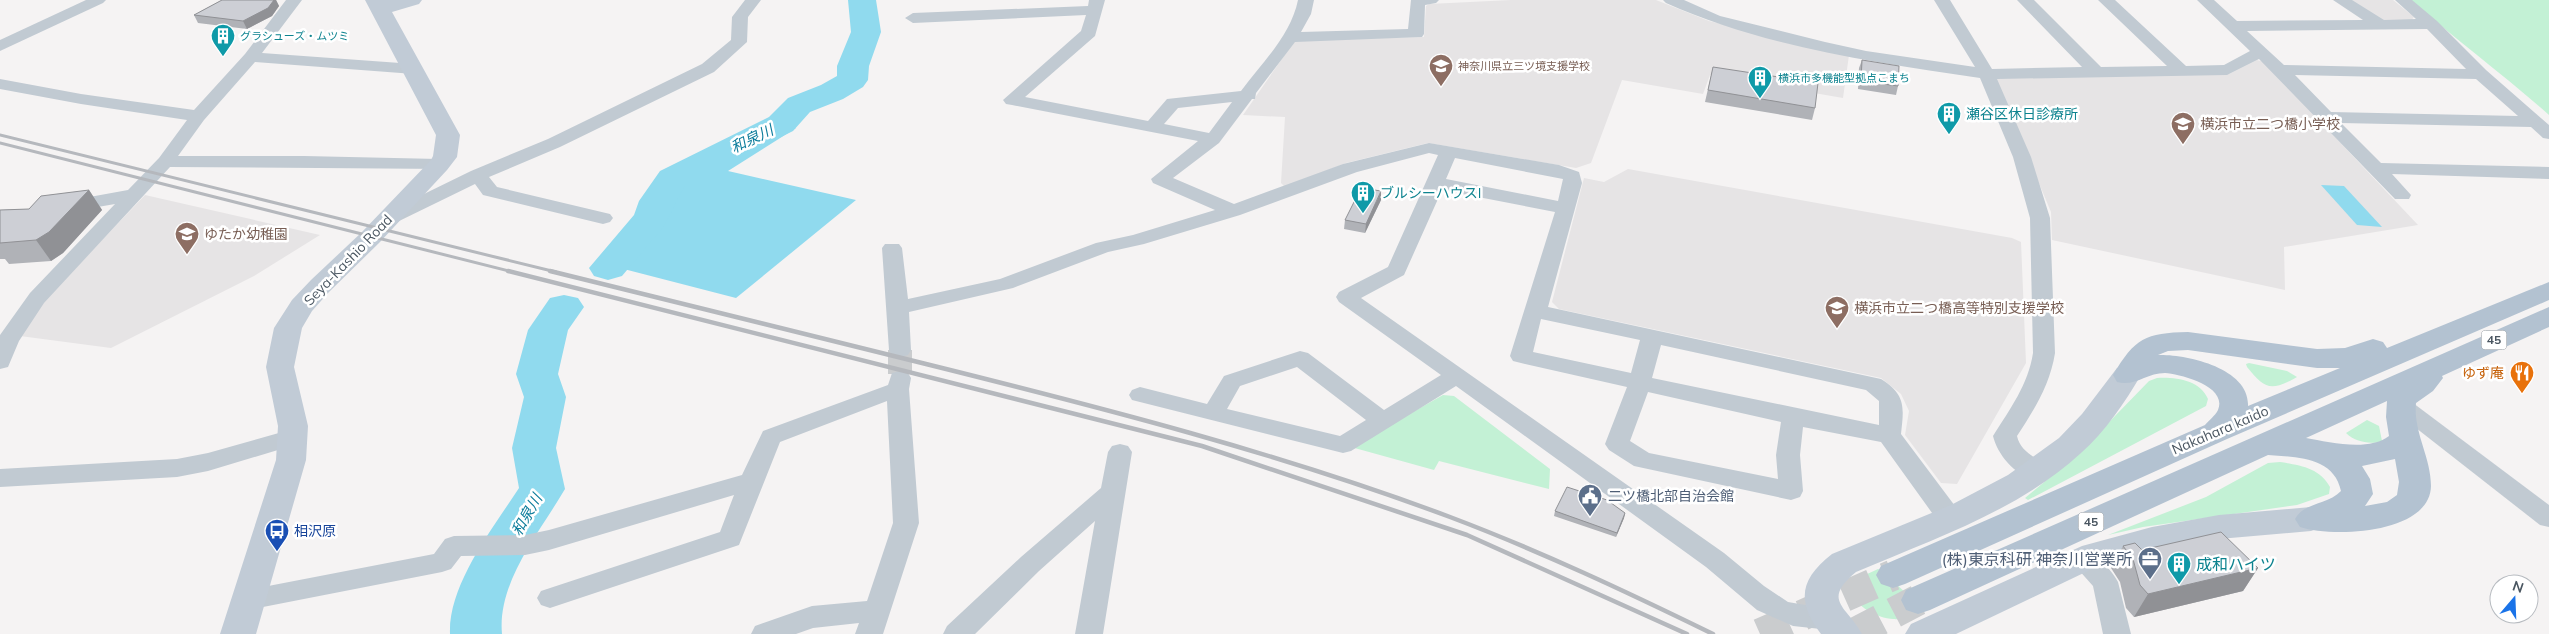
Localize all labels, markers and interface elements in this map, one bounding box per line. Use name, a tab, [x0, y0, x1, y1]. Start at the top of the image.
building icon: グラシューズ・ムツミ	[210, 23, 236, 57]
place label: グラシューズ・ムツミ	[240, 29, 349, 43]
school or university icon: 神奈川県立三ツ境支援学校	[1428, 53, 1454, 87]
place label: 神奈川県立三ツ境支援学校	[1458, 59, 1590, 73]
building icon: 横浜市多機能型拠点こまち	[1747, 65, 1773, 99]
place label: 横浜市多機能型拠点こまち	[1778, 71, 1910, 85]
building icon: 瀬谷区休日診療所	[1936, 101, 1962, 135]
place label: 瀬谷区休日診療所	[1966, 105, 2078, 123]
school or university icon: 横浜市立二つ橋小学校	[2170, 111, 2196, 145]
place label: 横浜市立二つ橋小学校	[2200, 115, 2340, 133]
water label: 和泉川	[727, 119, 778, 157]
building icon: ブルシーハウスI	[1350, 180, 1376, 214]
place label: ブルシーハウスI	[1380, 184, 1481, 202]
street label: Seya-Kashio Road	[300, 211, 396, 309]
school or university icon: ゆたか幼稚園	[174, 221, 200, 255]
place label: ゆたか幼稚園	[204, 225, 288, 243]
school or university icon: 横浜市立二つ橋高等特別支援学校	[1824, 295, 1850, 329]
place label: 横浜市立二つ橋高等特別支援学校	[1854, 299, 2064, 317]
road number: 45	[2482, 330, 2506, 350]
restaurant icon: ゆず庵	[2509, 360, 2535, 394]
place label: ゆず庵	[2462, 364, 2504, 382]
street label: Nakahara kaido	[2169, 402, 2271, 458]
public building icon: 二ツ橋北部自治会館	[1577, 483, 1603, 517]
place label: 二ツ橋北部自治会館	[1608, 487, 1734, 505]
water label: 和泉川	[507, 489, 547, 539]
road number: 45	[2078, 512, 2104, 532]
bus stop icon: 相沢原	[264, 518, 290, 552]
place label: 相沢原	[294, 522, 336, 540]
office icon: (株)東京科研 神奈川営業所	[2137, 546, 2163, 580]
place label: (株)東京科研 神奈川営業所	[1942, 549, 2132, 569]
building icon: 成和ハイツ	[2166, 551, 2192, 585]
place label: 成和ハイツ	[2196, 554, 2276, 574]
north arrow	[2489, 574, 2539, 624]
text: N	[2510, 576, 2526, 597]

